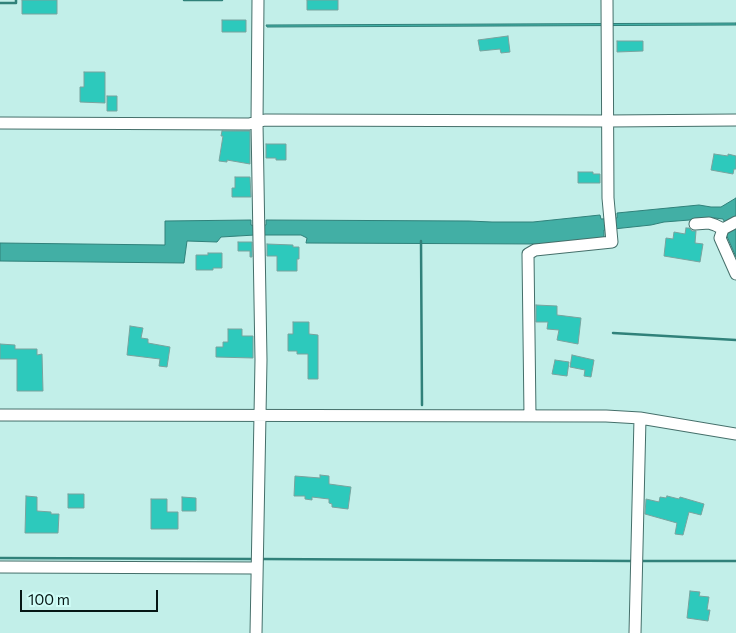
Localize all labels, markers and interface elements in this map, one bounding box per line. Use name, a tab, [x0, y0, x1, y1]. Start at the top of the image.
scale bar	[22, 580, 160, 612]
text: 100 m	[28, 590, 70, 608]

